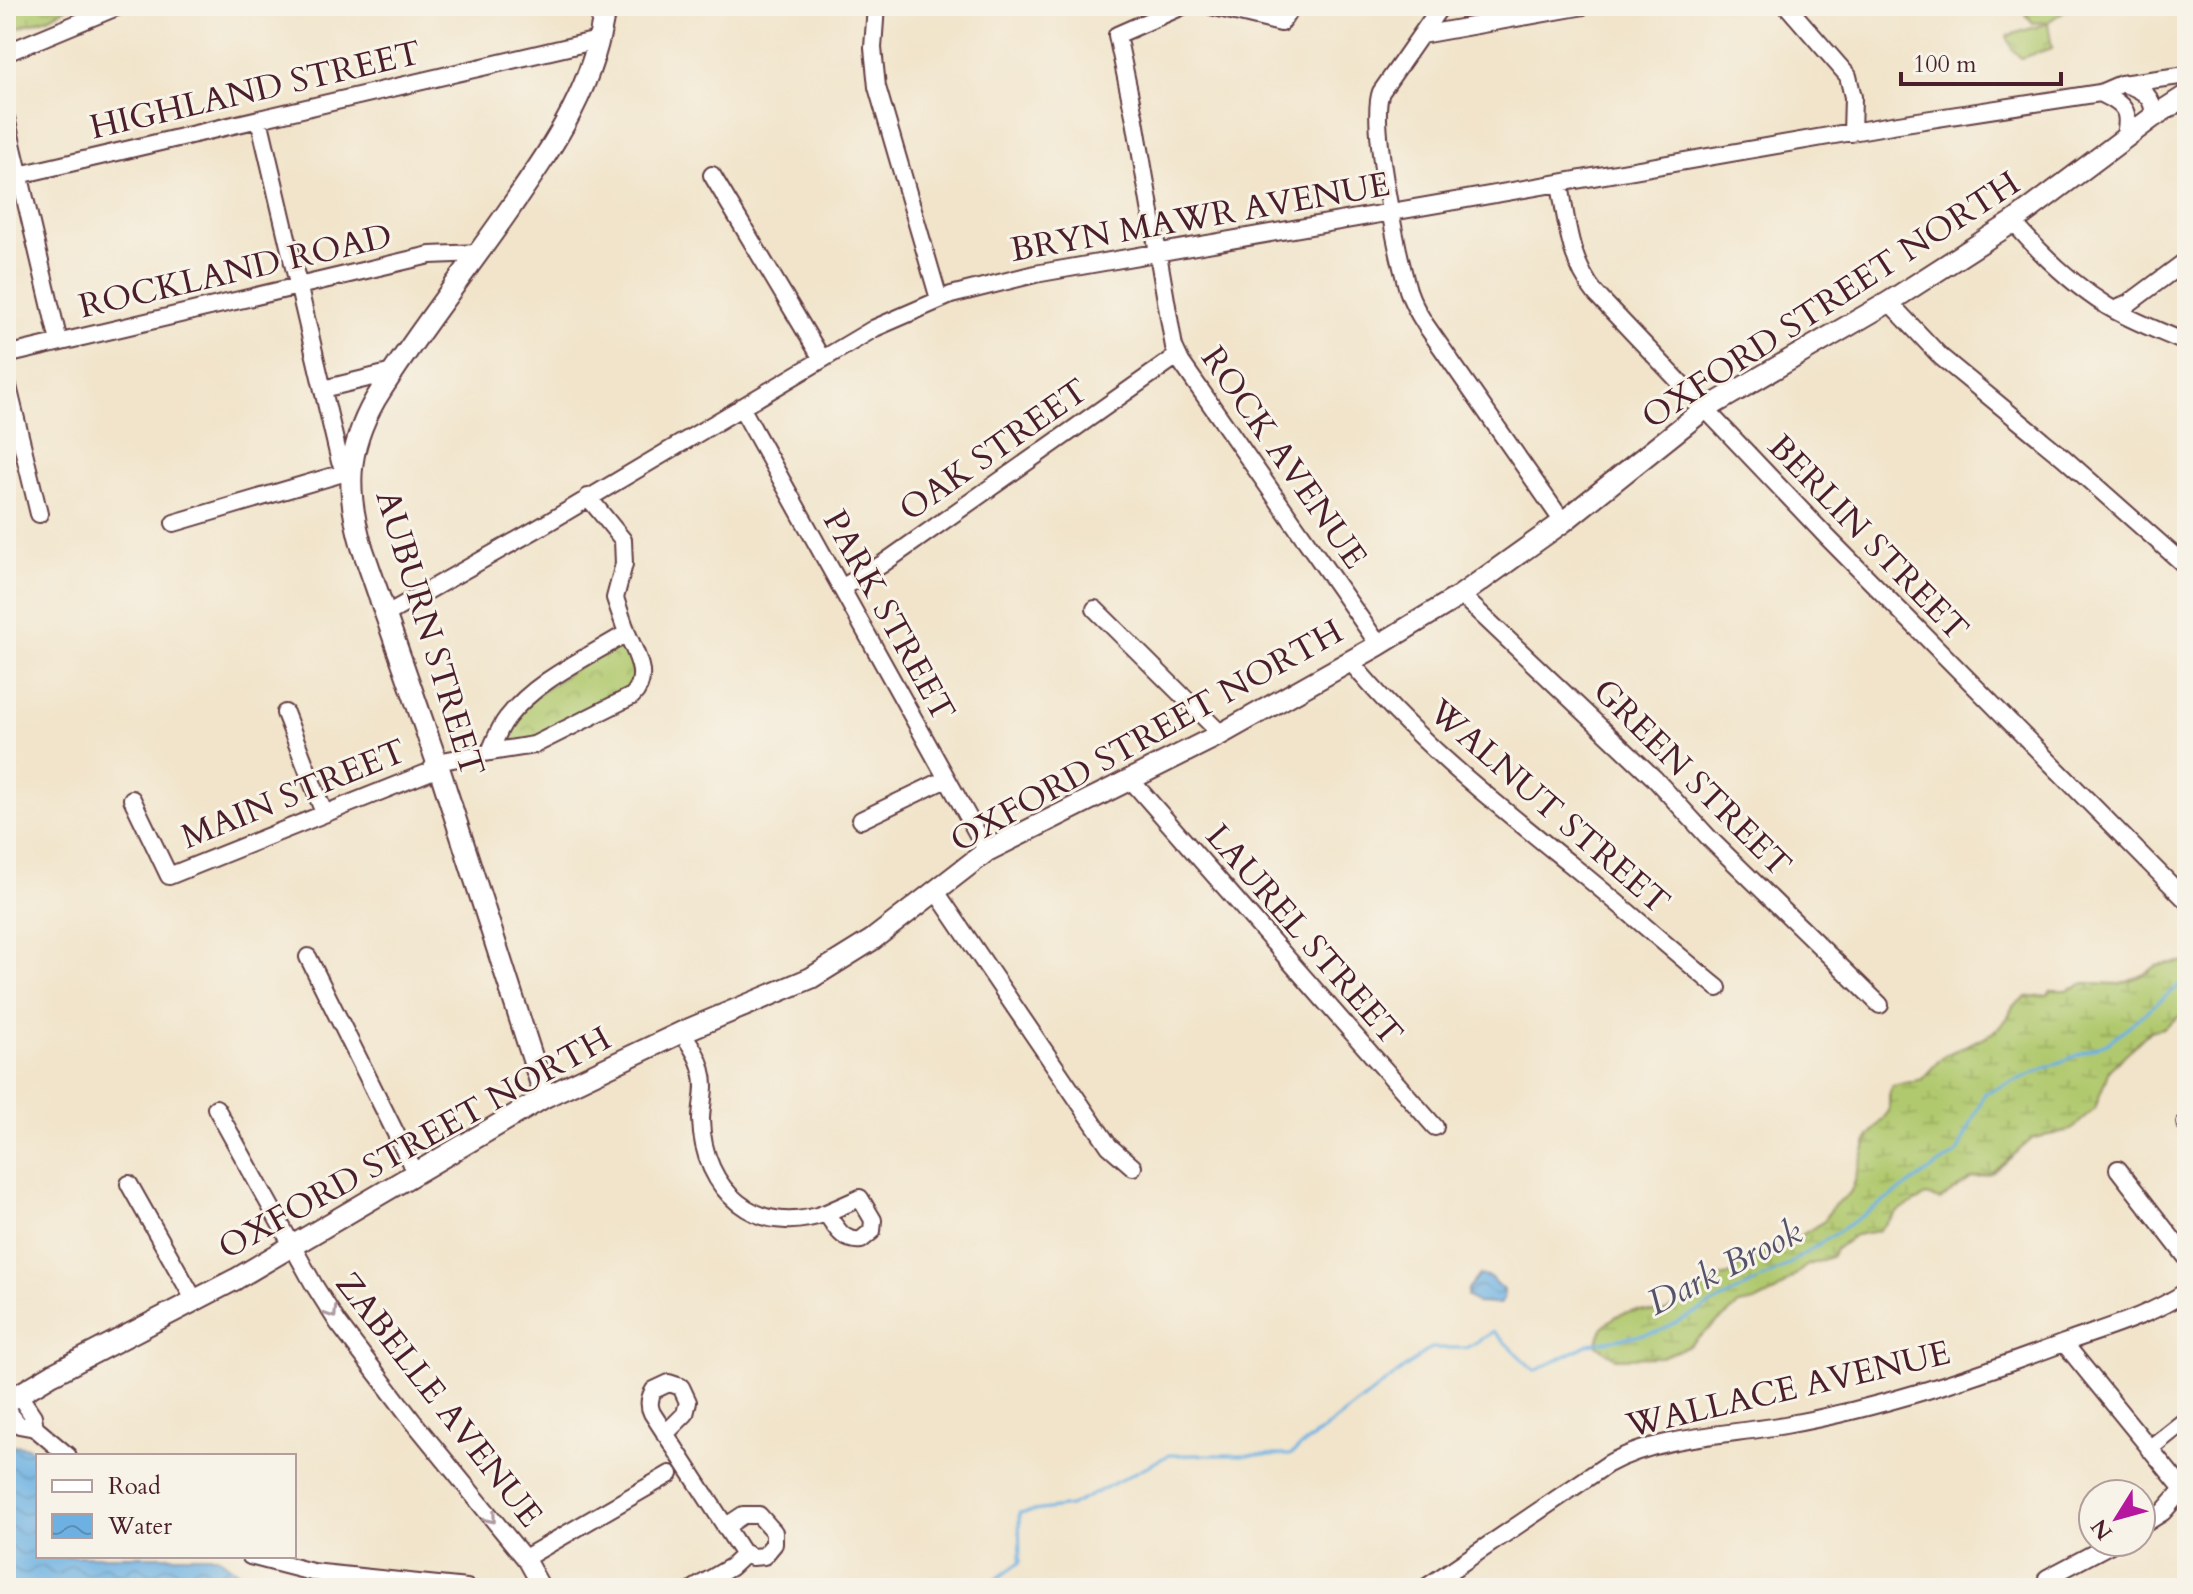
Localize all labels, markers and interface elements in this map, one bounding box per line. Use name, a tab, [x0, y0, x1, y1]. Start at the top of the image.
street label: HIGHLAND STREET	[85, 30, 425, 150]
scale bar	[1901, 36, 2061, 86]
text: 100 m	[1913, 48, 1977, 81]
street label: OXFORD STREET NORTH	[1633, 160, 2028, 440]
street label: BRYN MAWR AVENUE	[1007, 161, 1394, 273]
street label: ROCKLAND ROAD	[74, 213, 396, 329]
street label: ROCK AVENUE	[1190, 337, 1378, 578]
street label: OAK STREET	[890, 368, 1097, 532]
street label: BERLIN STREET	[1758, 424, 1979, 651]
street label: AUBURN STREET	[365, 485, 495, 782]
street label: PARK STREET	[812, 502, 966, 729]
street label: OXFORD STREET NORTH	[942, 609, 1351, 863]
street label: GREEN STREET	[1583, 668, 1802, 887]
street label: WALNUT STREET	[1418, 689, 1680, 924]
street label: MAIN STREET	[174, 728, 413, 860]
street label: LAUREL STREET	[1195, 814, 1413, 1055]
street label: OXFORD STREET NORTH	[210, 1016, 619, 1270]
water label: Dark Brook	[1639, 1207, 1811, 1327]
street label: ZABELLE AVENUE	[325, 1263, 553, 1537]
one-way arrow	[322, 1304, 337, 1318]
street label: WALLACE AVENUE	[1621, 1329, 1955, 1449]
legend	[36, 1454, 296, 1558]
text: Road	[108, 1470, 161, 1503]
north arrow	[2077, 1478, 2157, 1558]
one-way arrow	[481, 1508, 496, 1523]
text: Water	[107, 1510, 172, 1543]
text: N	[2084, 1513, 2120, 1546]

